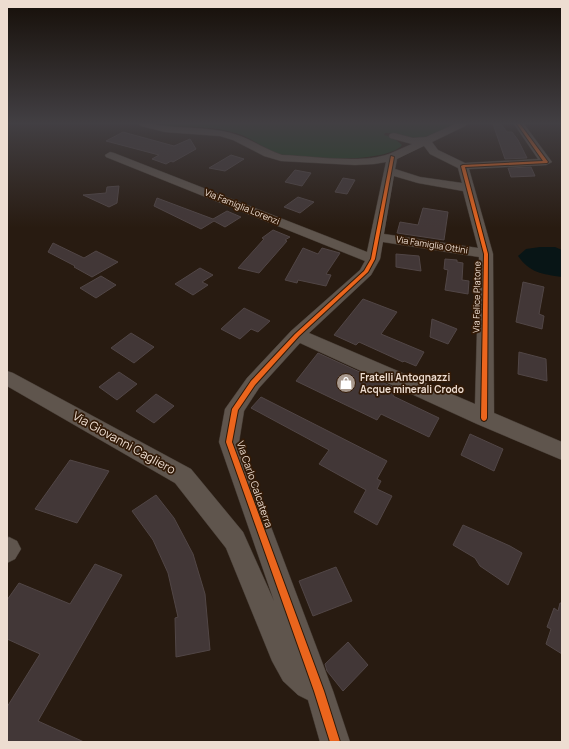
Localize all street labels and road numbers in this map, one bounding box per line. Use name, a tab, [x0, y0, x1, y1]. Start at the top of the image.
street label: Via Famiglia Lorenzi	[203, 186, 282, 228]
street label: Via Famiglia Ottini	[395, 232, 469, 257]
street label: Via Felice Platone	[469, 261, 484, 333]
street label: Via Giovanni Cagliero	[70, 407, 179, 478]
street label: Via Carlo Calcaterra	[234, 439, 276, 529]

